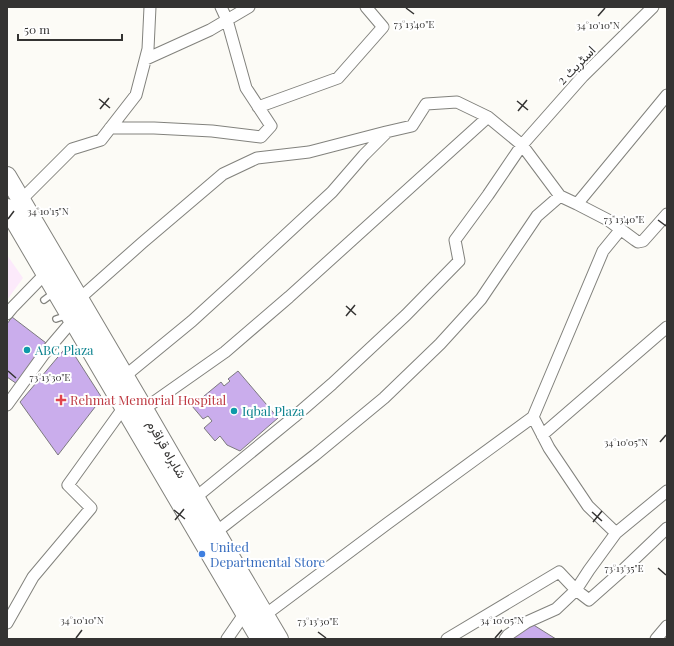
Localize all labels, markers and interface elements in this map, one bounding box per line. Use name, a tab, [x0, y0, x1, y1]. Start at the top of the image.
scale bar	[18, 16, 122, 42]
text: 73°13'40"E	[394, 17, 434, 31]
text: 34°10'10"N	[576, 18, 620, 32]
text: 50 m	[24, 21, 50, 37]
street label: اسٹریٹ 2	[553, 41, 599, 89]
text: 34°10'15"N	[27, 204, 69, 218]
text: 73°13'40"E	[604, 212, 644, 226]
place label: ABC Plaza	[34, 341, 94, 358]
marker: ABC Plaza	[22, 345, 32, 355]
text: 73°13'30"E	[30, 370, 70, 384]
place label: Rehmat Memorial Hospital	[70, 391, 227, 408]
marker: Rehmat Memorial Hospital	[55, 394, 67, 406]
place label: Iqbal Plaza	[242, 402, 305, 419]
marker: Iqbal Plaza	[229, 406, 239, 416]
street label: شاہراہ قراقرم	[142, 417, 191, 482]
text: 34°10'05"N	[604, 435, 648, 449]
place label: United Departmental Store	[210, 538, 326, 570]
marker: United Departmental Store	[197, 549, 207, 559]
text: 73°13'35"E	[604, 561, 644, 575]
text: 34°10'10"N	[60, 613, 104, 627]
text: 34°10'05"N	[480, 613, 524, 627]
text: 73°13'30"E	[298, 614, 338, 628]

